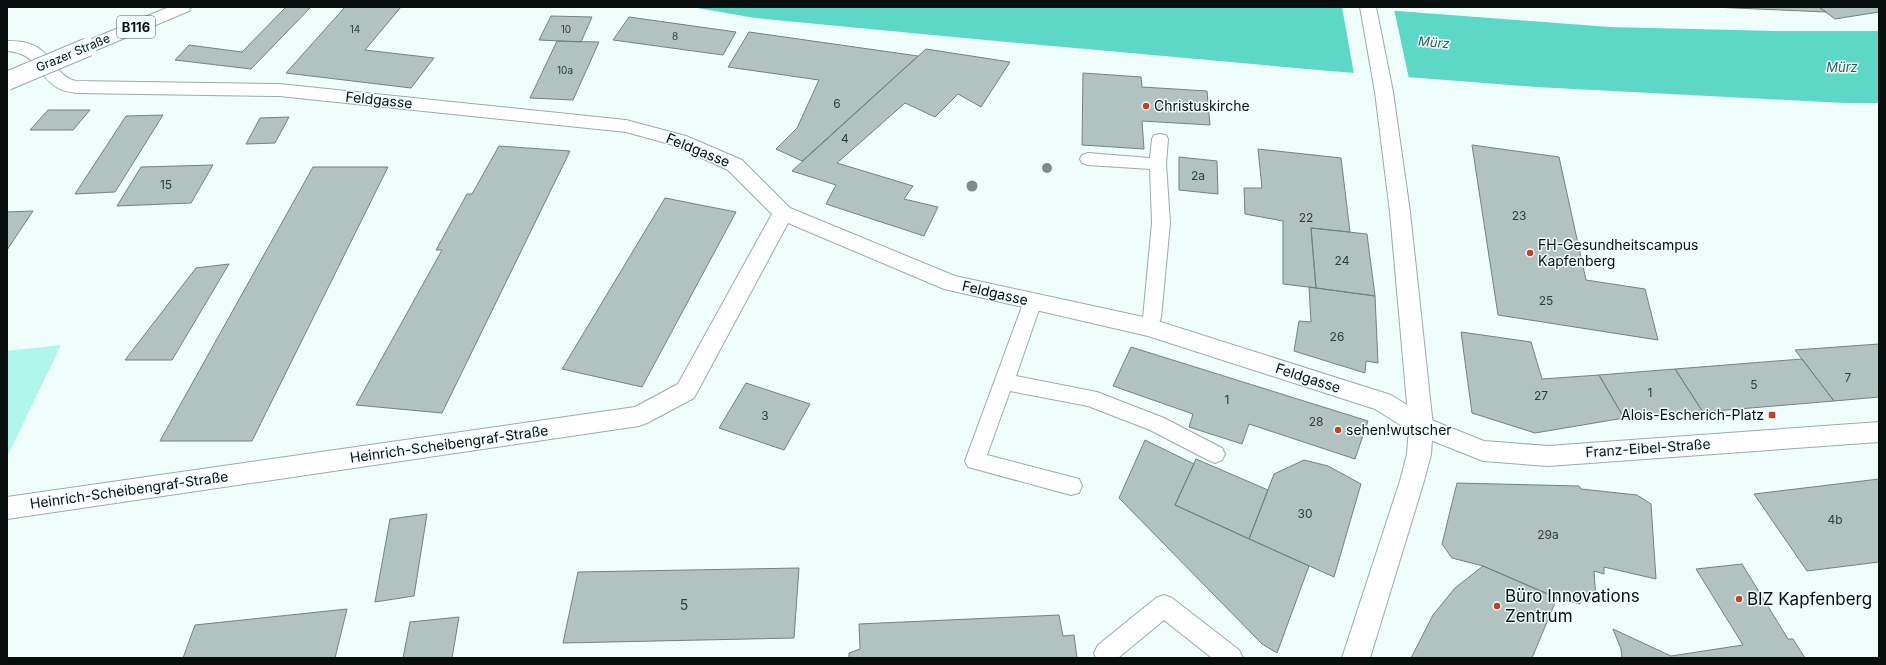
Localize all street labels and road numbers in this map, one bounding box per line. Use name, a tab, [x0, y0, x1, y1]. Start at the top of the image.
road number: B116	[117, 16, 155, 38]
street label: Grazer Straße	[34, 30, 112, 75]
street label: Feldgasse	[345, 88, 413, 111]
street label: Feldgasse	[664, 129, 733, 170]
street label: Feldgasse	[960, 277, 1030, 308]
street label: Feldgasse	[1274, 359, 1343, 396]
street label: Heinrich-Scheibengraf-Straße	[349, 421, 549, 466]
street label: Franz-Eibel-Straße	[1585, 435, 1711, 460]
street label: Heinrich-Scheibengraf-Straße	[29, 467, 229, 512]

